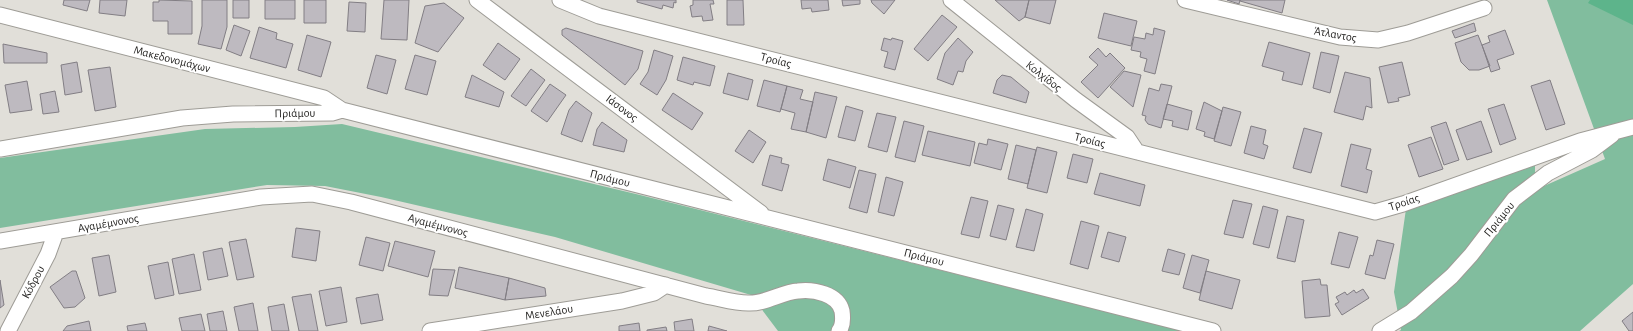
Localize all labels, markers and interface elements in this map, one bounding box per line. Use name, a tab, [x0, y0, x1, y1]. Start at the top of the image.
street label: Άτλαντος	[1312, 24, 1358, 45]
street label: Μακεδονομάχων	[132, 44, 212, 74]
street label: Τροίας	[759, 50, 793, 71]
street label: Κολχίδος	[1023, 58, 1064, 95]
street label: Ιάσονος	[603, 92, 640, 125]
street label: Πριάμου	[274, 107, 316, 119]
street label: Τροίας	[1073, 130, 1107, 151]
street label: Πριάμου	[589, 167, 631, 189]
street label: Τροίας	[1387, 191, 1421, 214]
street label: Πριάμου	[1481, 199, 1517, 239]
street label: Αγαμέμνονος	[406, 211, 470, 240]
street label: Αγαμέμνονος	[77, 212, 140, 235]
street label: Πριάμου	[903, 246, 945, 268]
street label: Κόδρου	[19, 264, 47, 300]
street label: Μενελάου	[524, 302, 574, 322]

